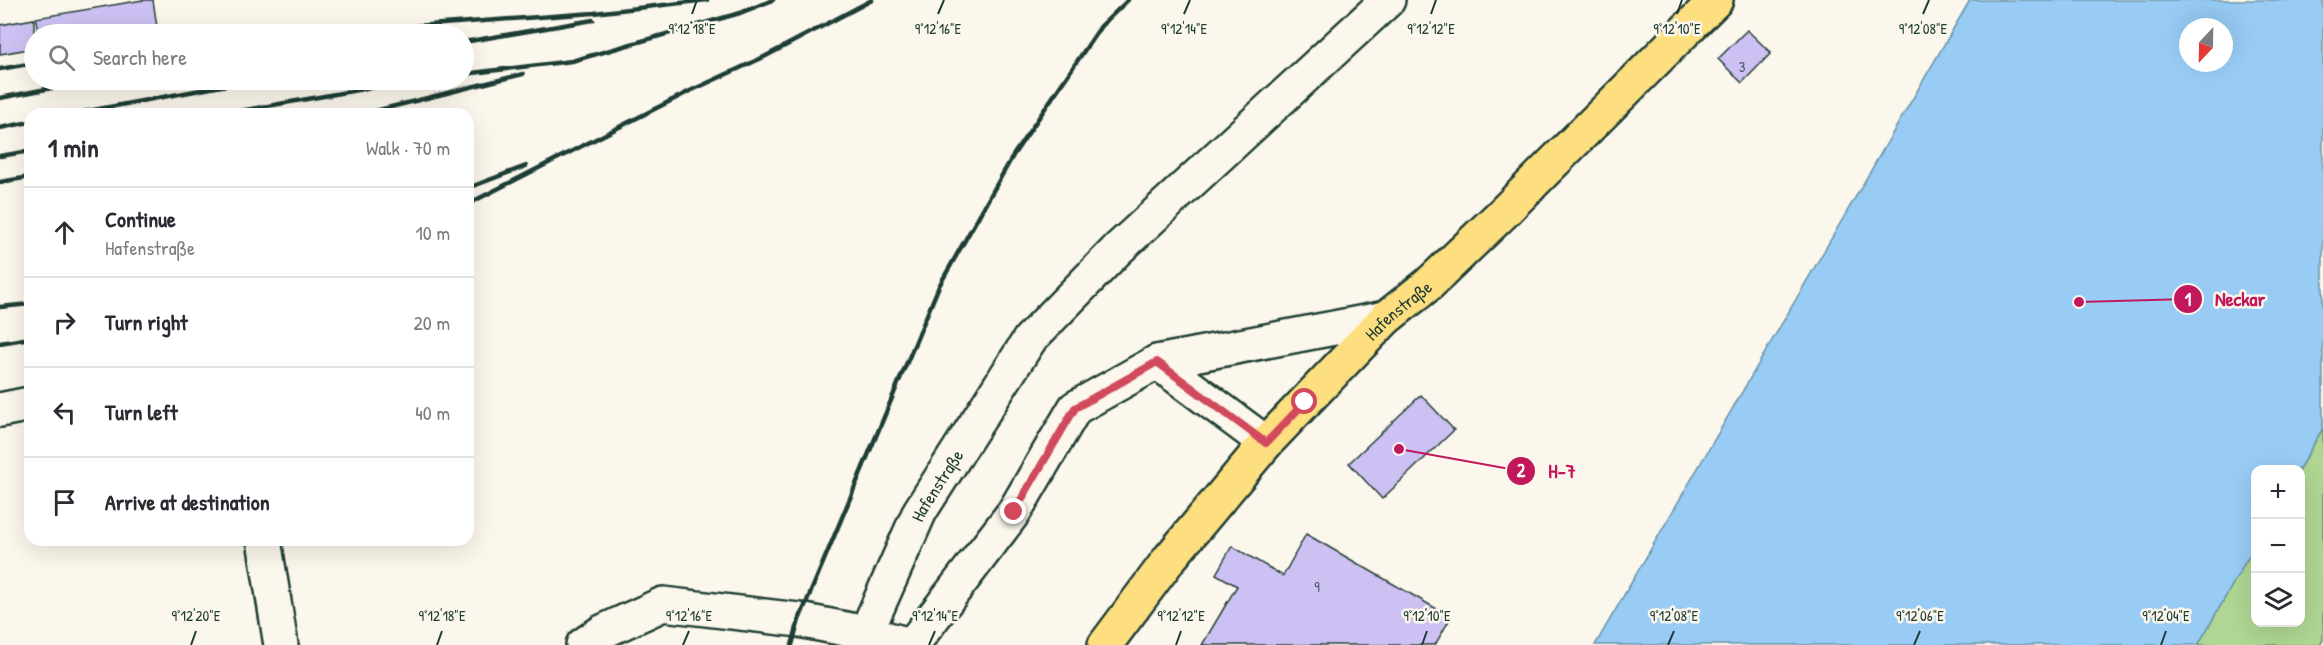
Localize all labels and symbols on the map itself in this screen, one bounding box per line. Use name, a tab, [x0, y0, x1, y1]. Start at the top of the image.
text: 9°12'18"E	[668, 18, 716, 39]
text: 9°12'16"E	[915, 18, 962, 39]
text: 9°12'14"E	[1161, 18, 1207, 39]
text: 9°12'12"E	[1407, 18, 1455, 39]
text: 9°12'10"E	[1653, 18, 1701, 39]
text: 9°12'08"E	[1899, 18, 1948, 39]
north arrow	[2179, 18, 2233, 72]
house number: 3	[1739, 56, 1746, 77]
street label: Hafenstraße	[1359, 274, 1437, 346]
callout: Neckar	[2173, 280, 2277, 318]
text: Neckar	[2215, 285, 2265, 312]
text: 1	[2185, 287, 2192, 312]
route start	[1291, 388, 1317, 414]
street label: Hafenstraße	[905, 444, 969, 525]
callout: H-7	[1506, 452, 1587, 490]
text: H-7	[1548, 457, 1576, 484]
text: 2	[1517, 458, 1526, 483]
route end	[1000, 498, 1026, 524]
house number: 9	[1314, 576, 1320, 597]
text: 9°12'20"E	[172, 605, 221, 626]
text: 9°12'18"E	[418, 605, 466, 626]
text: 9°12'16"E	[666, 605, 713, 626]
text: 9°12'14"E	[912, 605, 958, 626]
text: 9°12'12"E	[1157, 605, 1205, 626]
text: 9°12'10"E	[1403, 605, 1451, 626]
text: 9°12'08"E	[1650, 605, 1699, 626]
text: 9°12'06"E	[1896, 605, 1944, 626]
text: 9°12'04"E	[2142, 605, 2190, 626]

